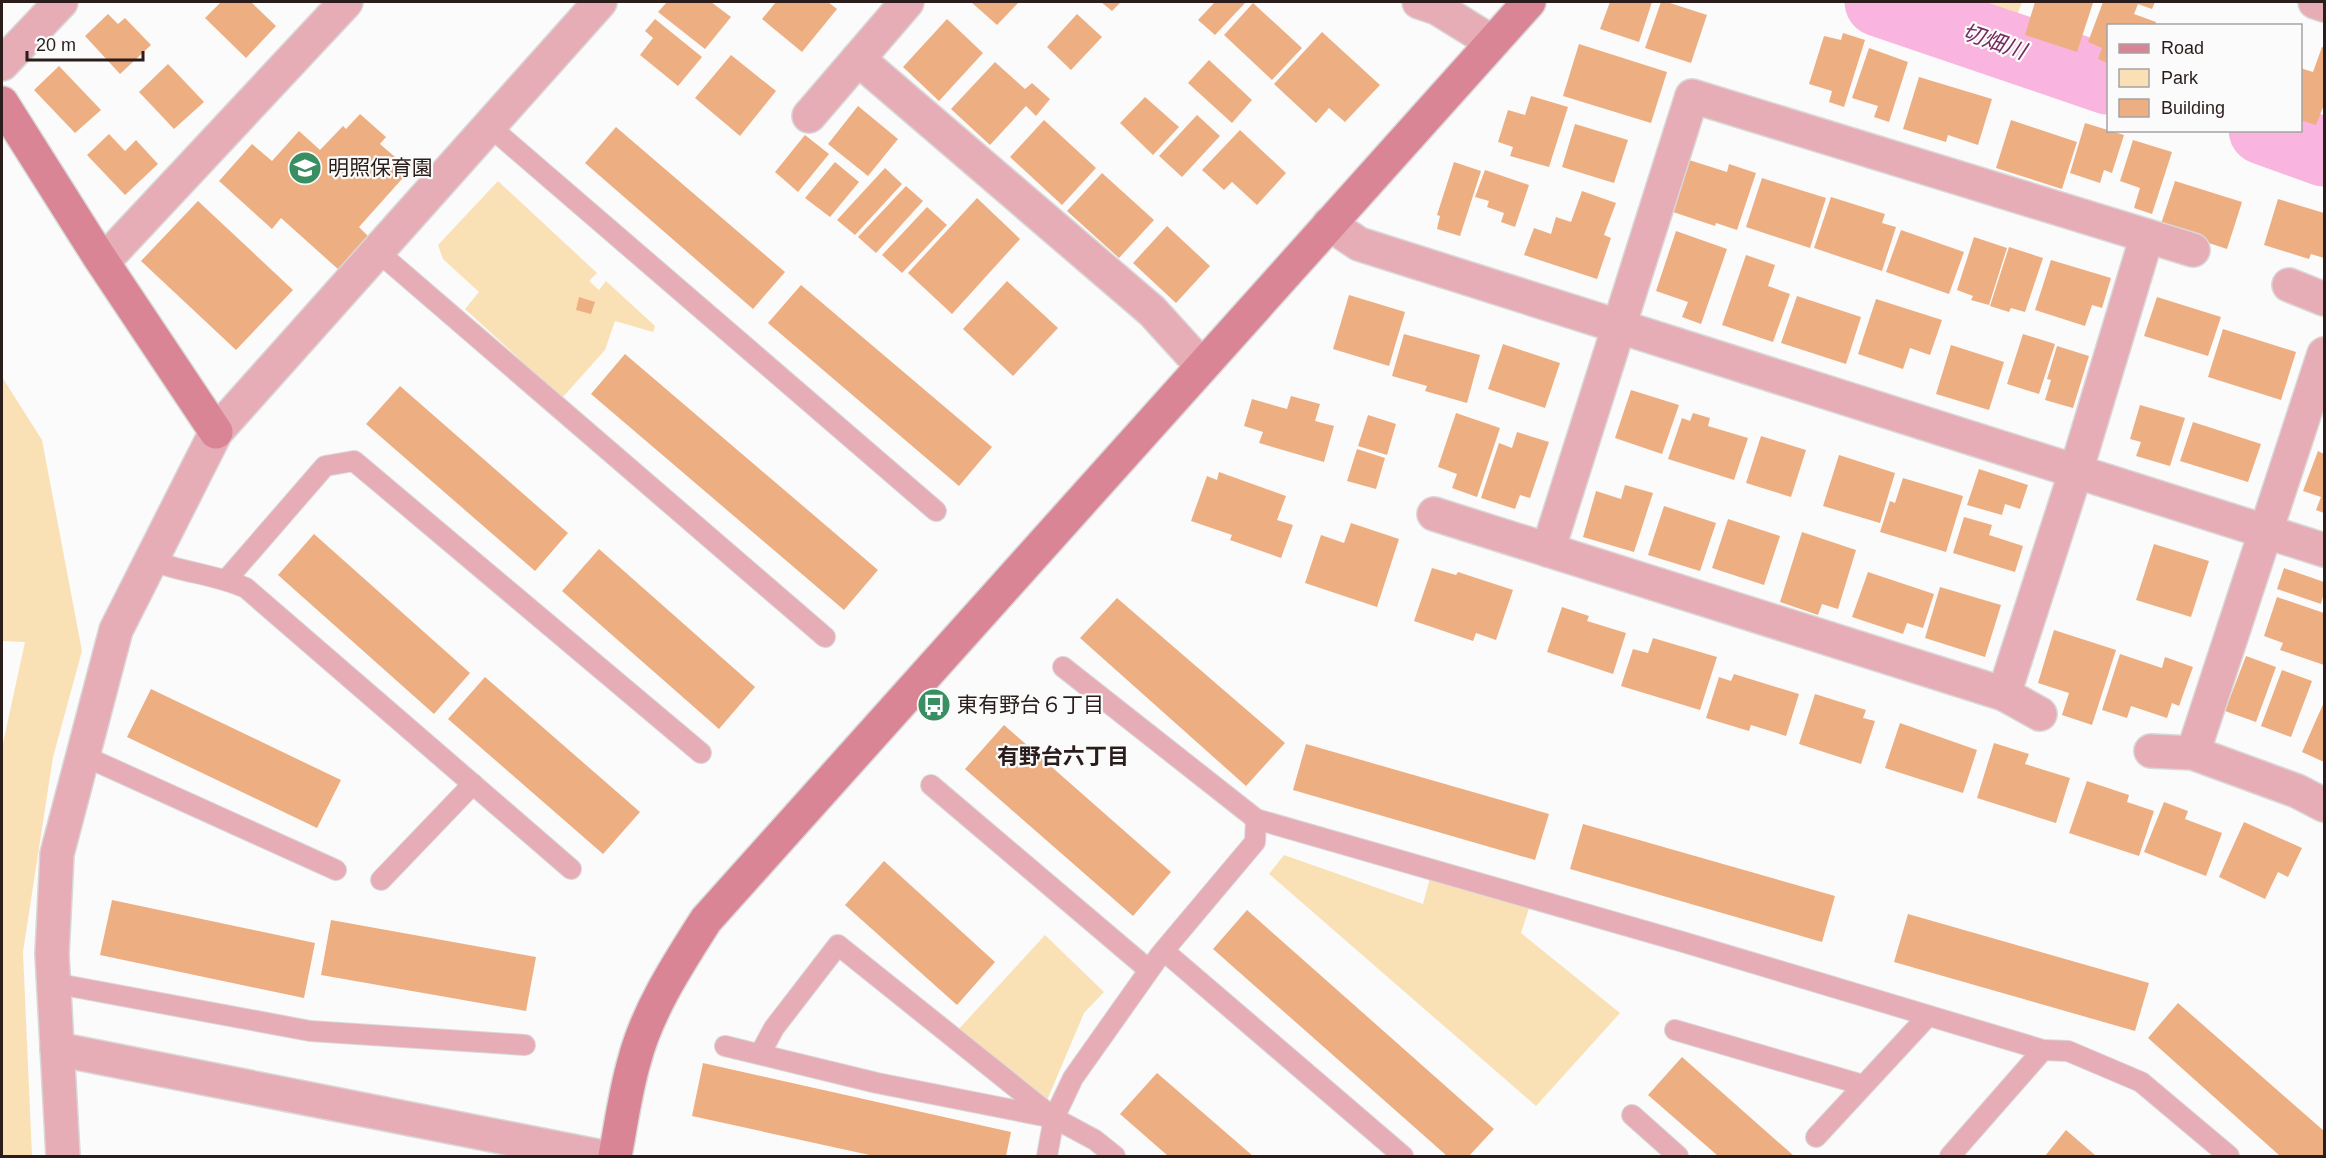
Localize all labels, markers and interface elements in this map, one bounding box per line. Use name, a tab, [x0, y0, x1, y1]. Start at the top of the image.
water label: 切畑川	[1959, 19, 2031, 65]
scale bar	[27, 24, 142, 62]
legend	[2107, 24, 2302, 132]
text: 20 m	[36, 35, 76, 55]
text: Road	[2161, 38, 2204, 58]
text: Park	[2161, 68, 2199, 88]
text: Building	[2161, 98, 2225, 118]
school or university icon: 明照保育園	[287, 150, 323, 186]
place label: 明照保育園	[328, 156, 433, 179]
bus stop icon: 東有野台６丁目	[916, 687, 952, 723]
place label: 東有野台６丁目	[957, 693, 1104, 716]
district label: 有野台六丁目	[997, 744, 1129, 769]

